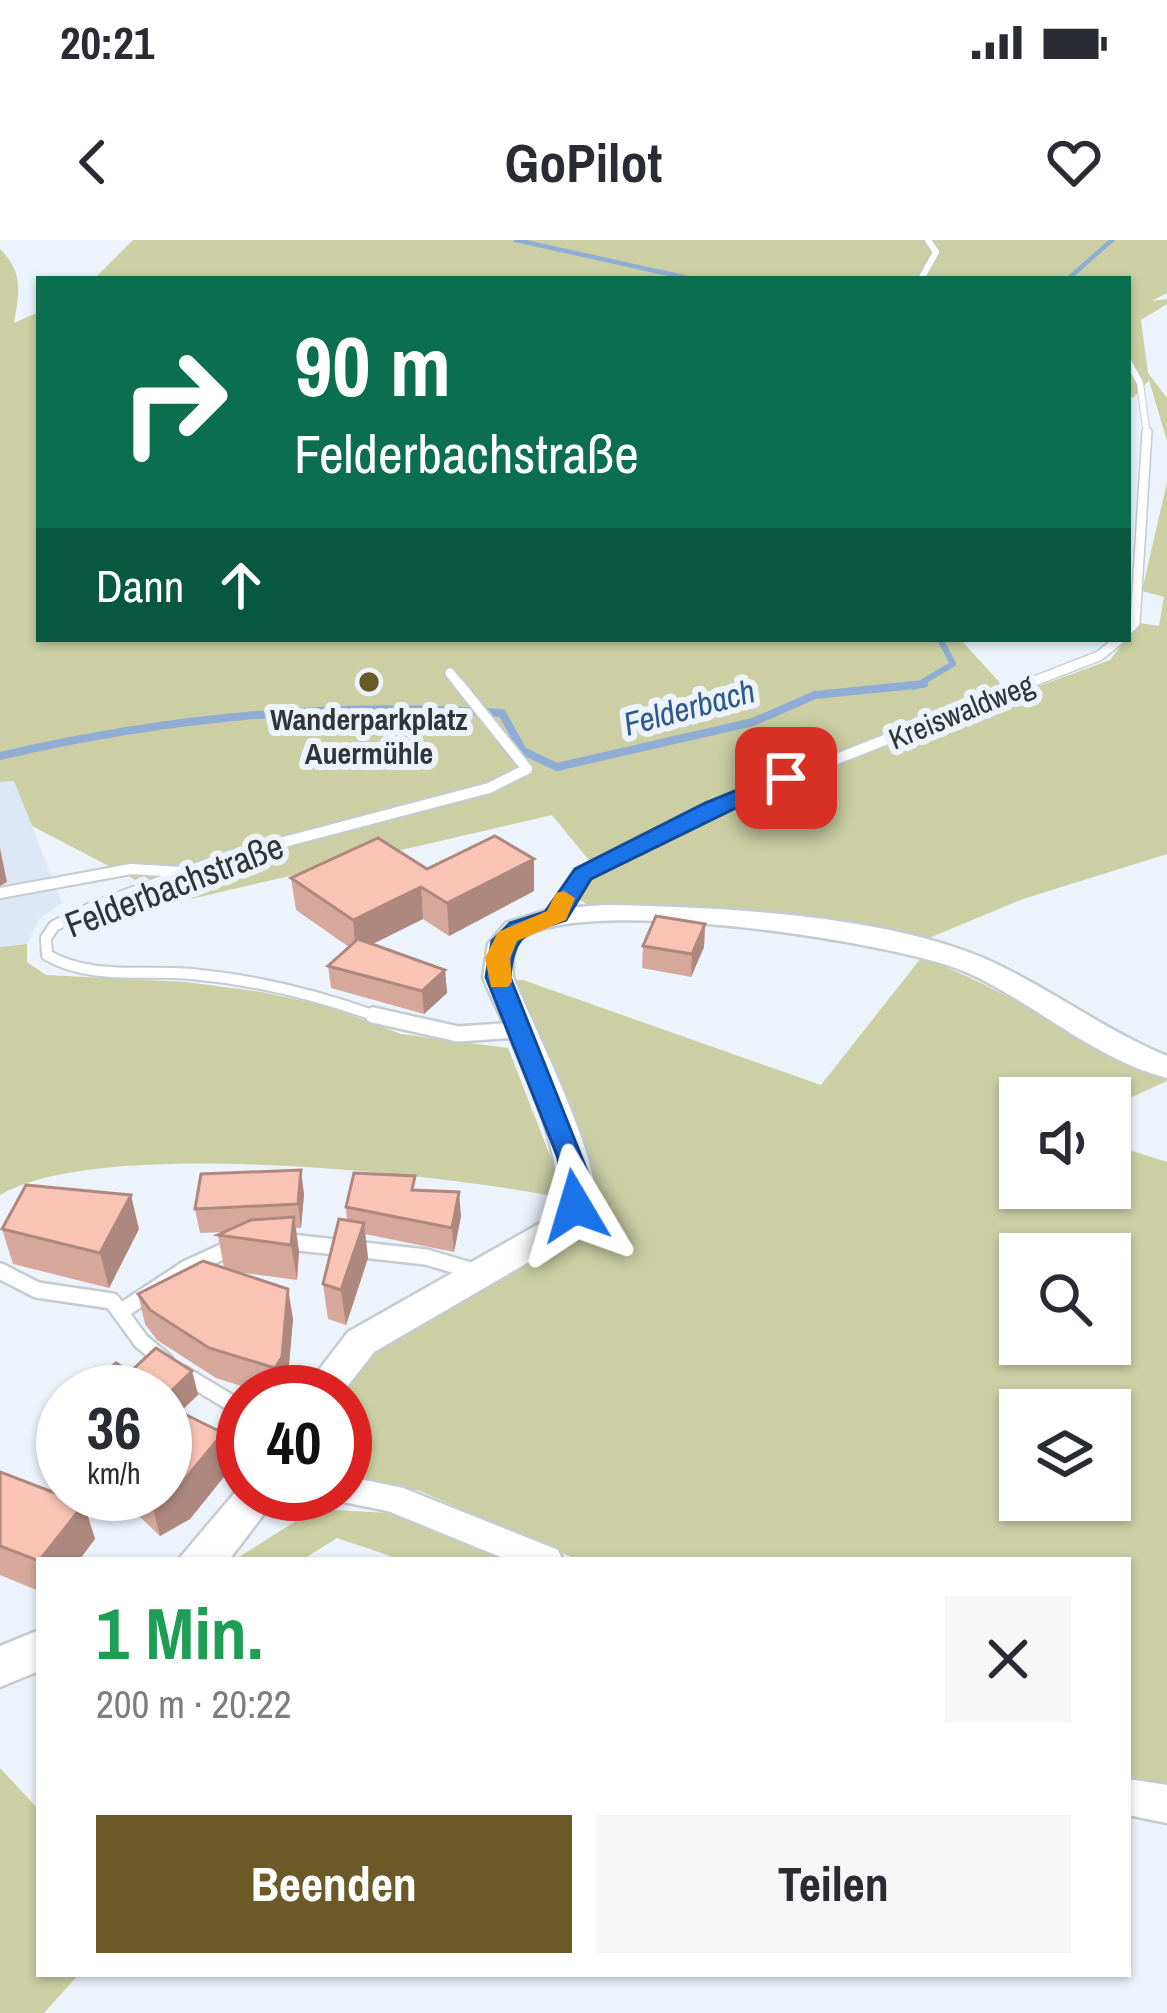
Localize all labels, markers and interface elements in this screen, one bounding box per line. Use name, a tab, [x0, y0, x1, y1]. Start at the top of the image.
text: 20:21	[60, 12, 154, 73]
text: GoPilot	[505, 126, 662, 199]
icon: back	[60, 129, 126, 195]
icon: heart	[1041, 129, 1107, 195]
text: 90 m	[294, 309, 451, 422]
icon: right	[96, 324, 252, 480]
text: Felderbachstraße	[294, 417, 639, 490]
icon: ahead	[208, 552, 274, 618]
text: Dann	[96, 555, 184, 616]
street label: Kreiswaldweg	[883, 664, 1040, 758]
water label: Felderbach	[618, 668, 760, 746]
marker: Wanderparkplatz Auermühle	[356, 669, 382, 695]
place label: Wanderparkplatz Auermühle	[270, 699, 468, 773]
pin	[735, 727, 837, 829]
icon: arrive	[753, 745, 819, 811]
street label: Felderbachstraße	[58, 821, 290, 949]
map controls	[999, 1077, 1131, 1521]
button: sound	[999, 1077, 1131, 1209]
position arrow	[512, 1143, 638, 1269]
button: search	[999, 1233, 1131, 1365]
speed limit sign: 40	[216, 1365, 372, 1521]
text: 36	[87, 1387, 141, 1468]
button: layers	[999, 1389, 1131, 1521]
text: km/h	[87, 1453, 141, 1493]
text: 1 Min.	[96, 1584, 263, 1681]
button: close	[945, 1596, 1071, 1722]
text: 200 m · 20:22	[96, 1678, 292, 1730]
button: Beenden	[96, 1815, 572, 1953]
button: Teilen	[596, 1815, 1071, 1953]

